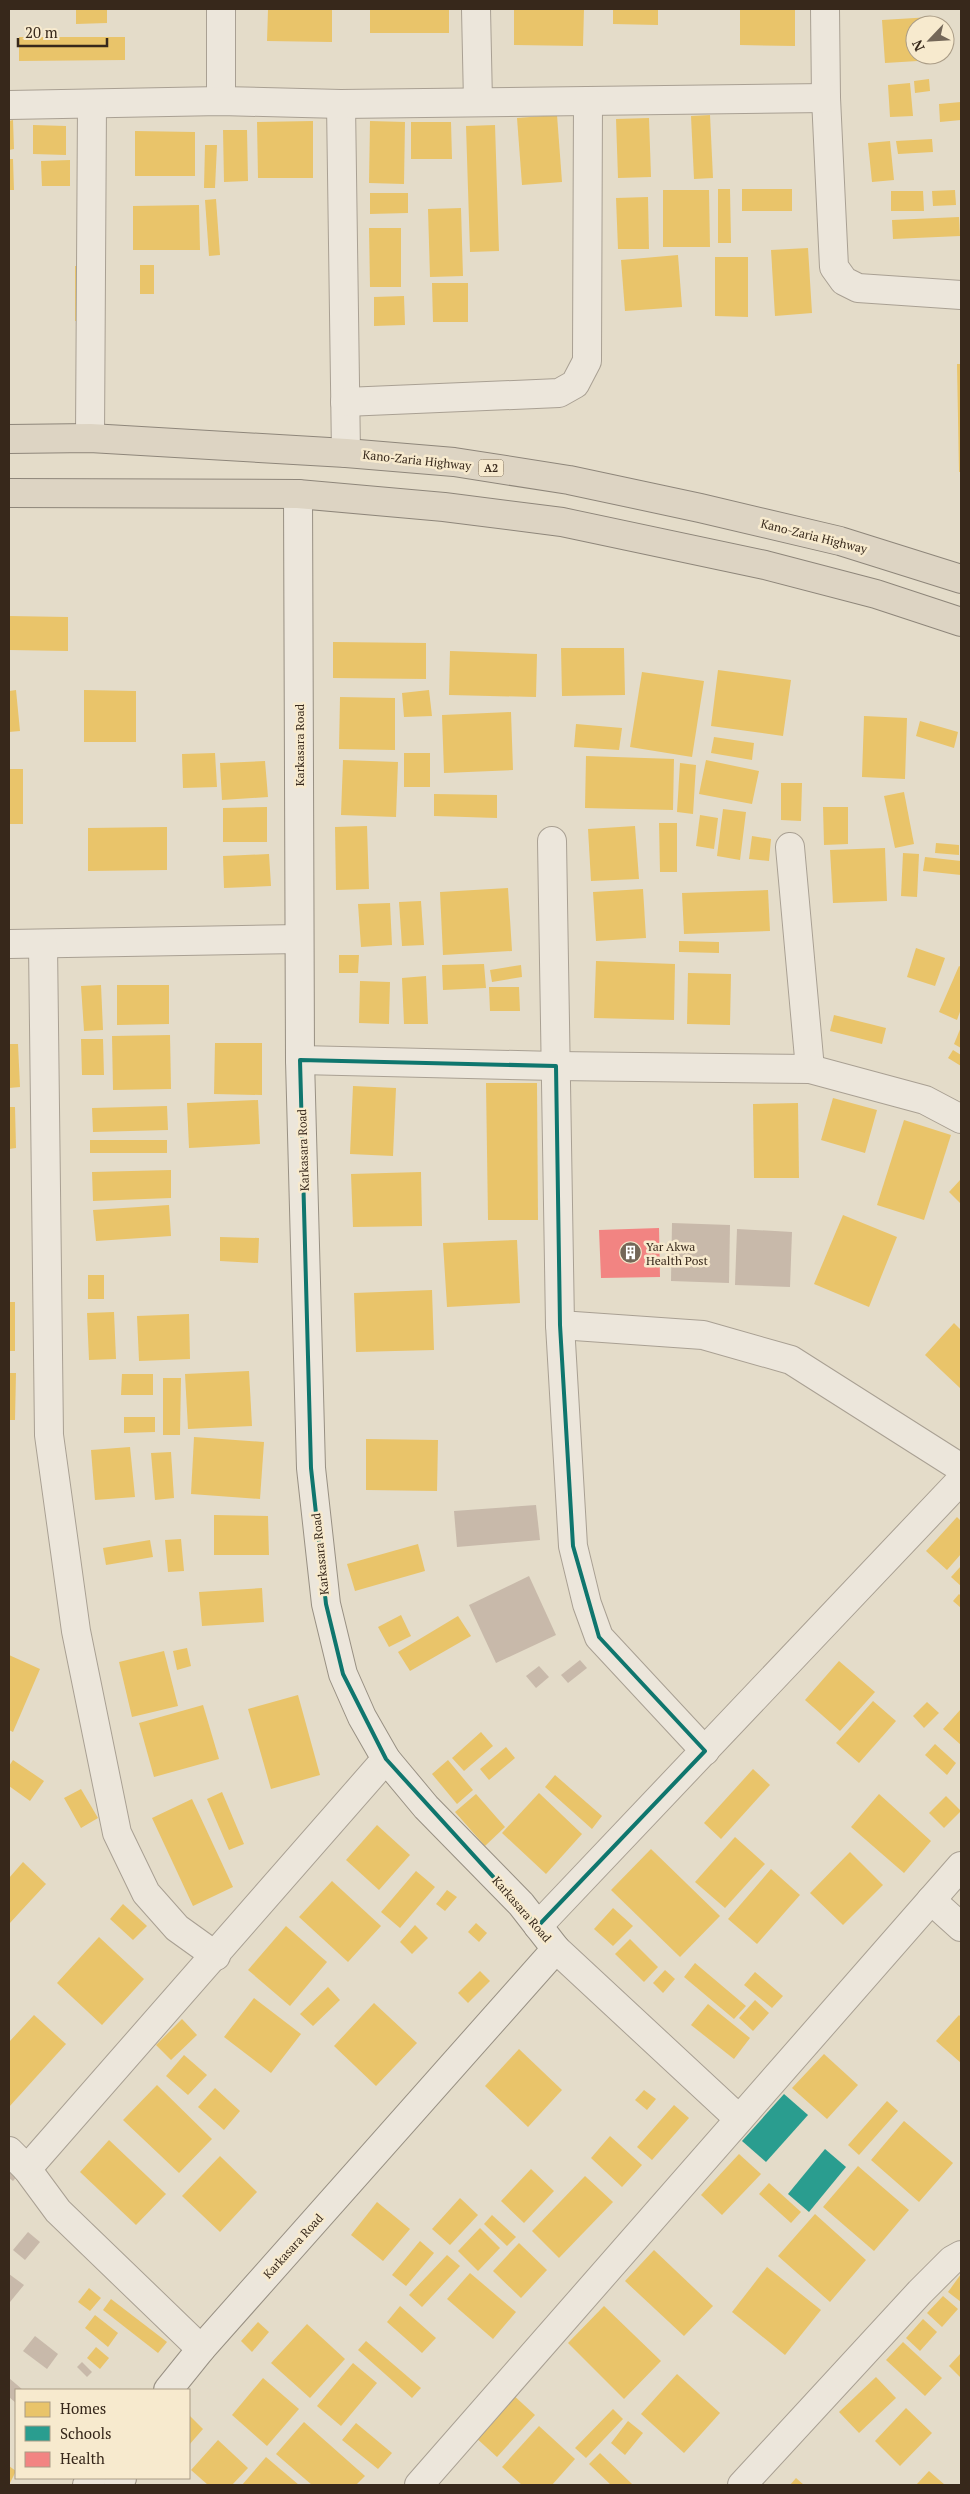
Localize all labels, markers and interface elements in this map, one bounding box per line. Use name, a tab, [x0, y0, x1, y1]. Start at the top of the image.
scale bar	[18, 15, 106, 47]
north arrow	[905, 15, 955, 65]
text: 20 m	[25, 22, 58, 42]
text: N	[907, 37, 929, 55]
street label: Kano-Zaria Highway	[362, 447, 473, 473]
road number: A2	[478, 459, 504, 476]
street label: Kano-Zaria Highway	[759, 516, 870, 557]
street label: Karkasara Road	[292, 704, 307, 786]
street label: Karkasara Road	[294, 1108, 312, 1191]
place label: Yar Akwa Health Post	[646, 1239, 708, 1268]
building icon: Yar Akwa Health Post	[618, 1241, 642, 1265]
street label: Karkasara Road	[308, 1512, 332, 1596]
street label: Karkasara Road	[489, 1873, 555, 1945]
street label: Karkasara Road	[260, 2210, 326, 2282]
legend	[15, 2389, 190, 2479]
text: Homes	[60, 2398, 106, 2418]
text: Schools	[60, 2423, 111, 2443]
text: Health	[60, 2448, 105, 2468]

